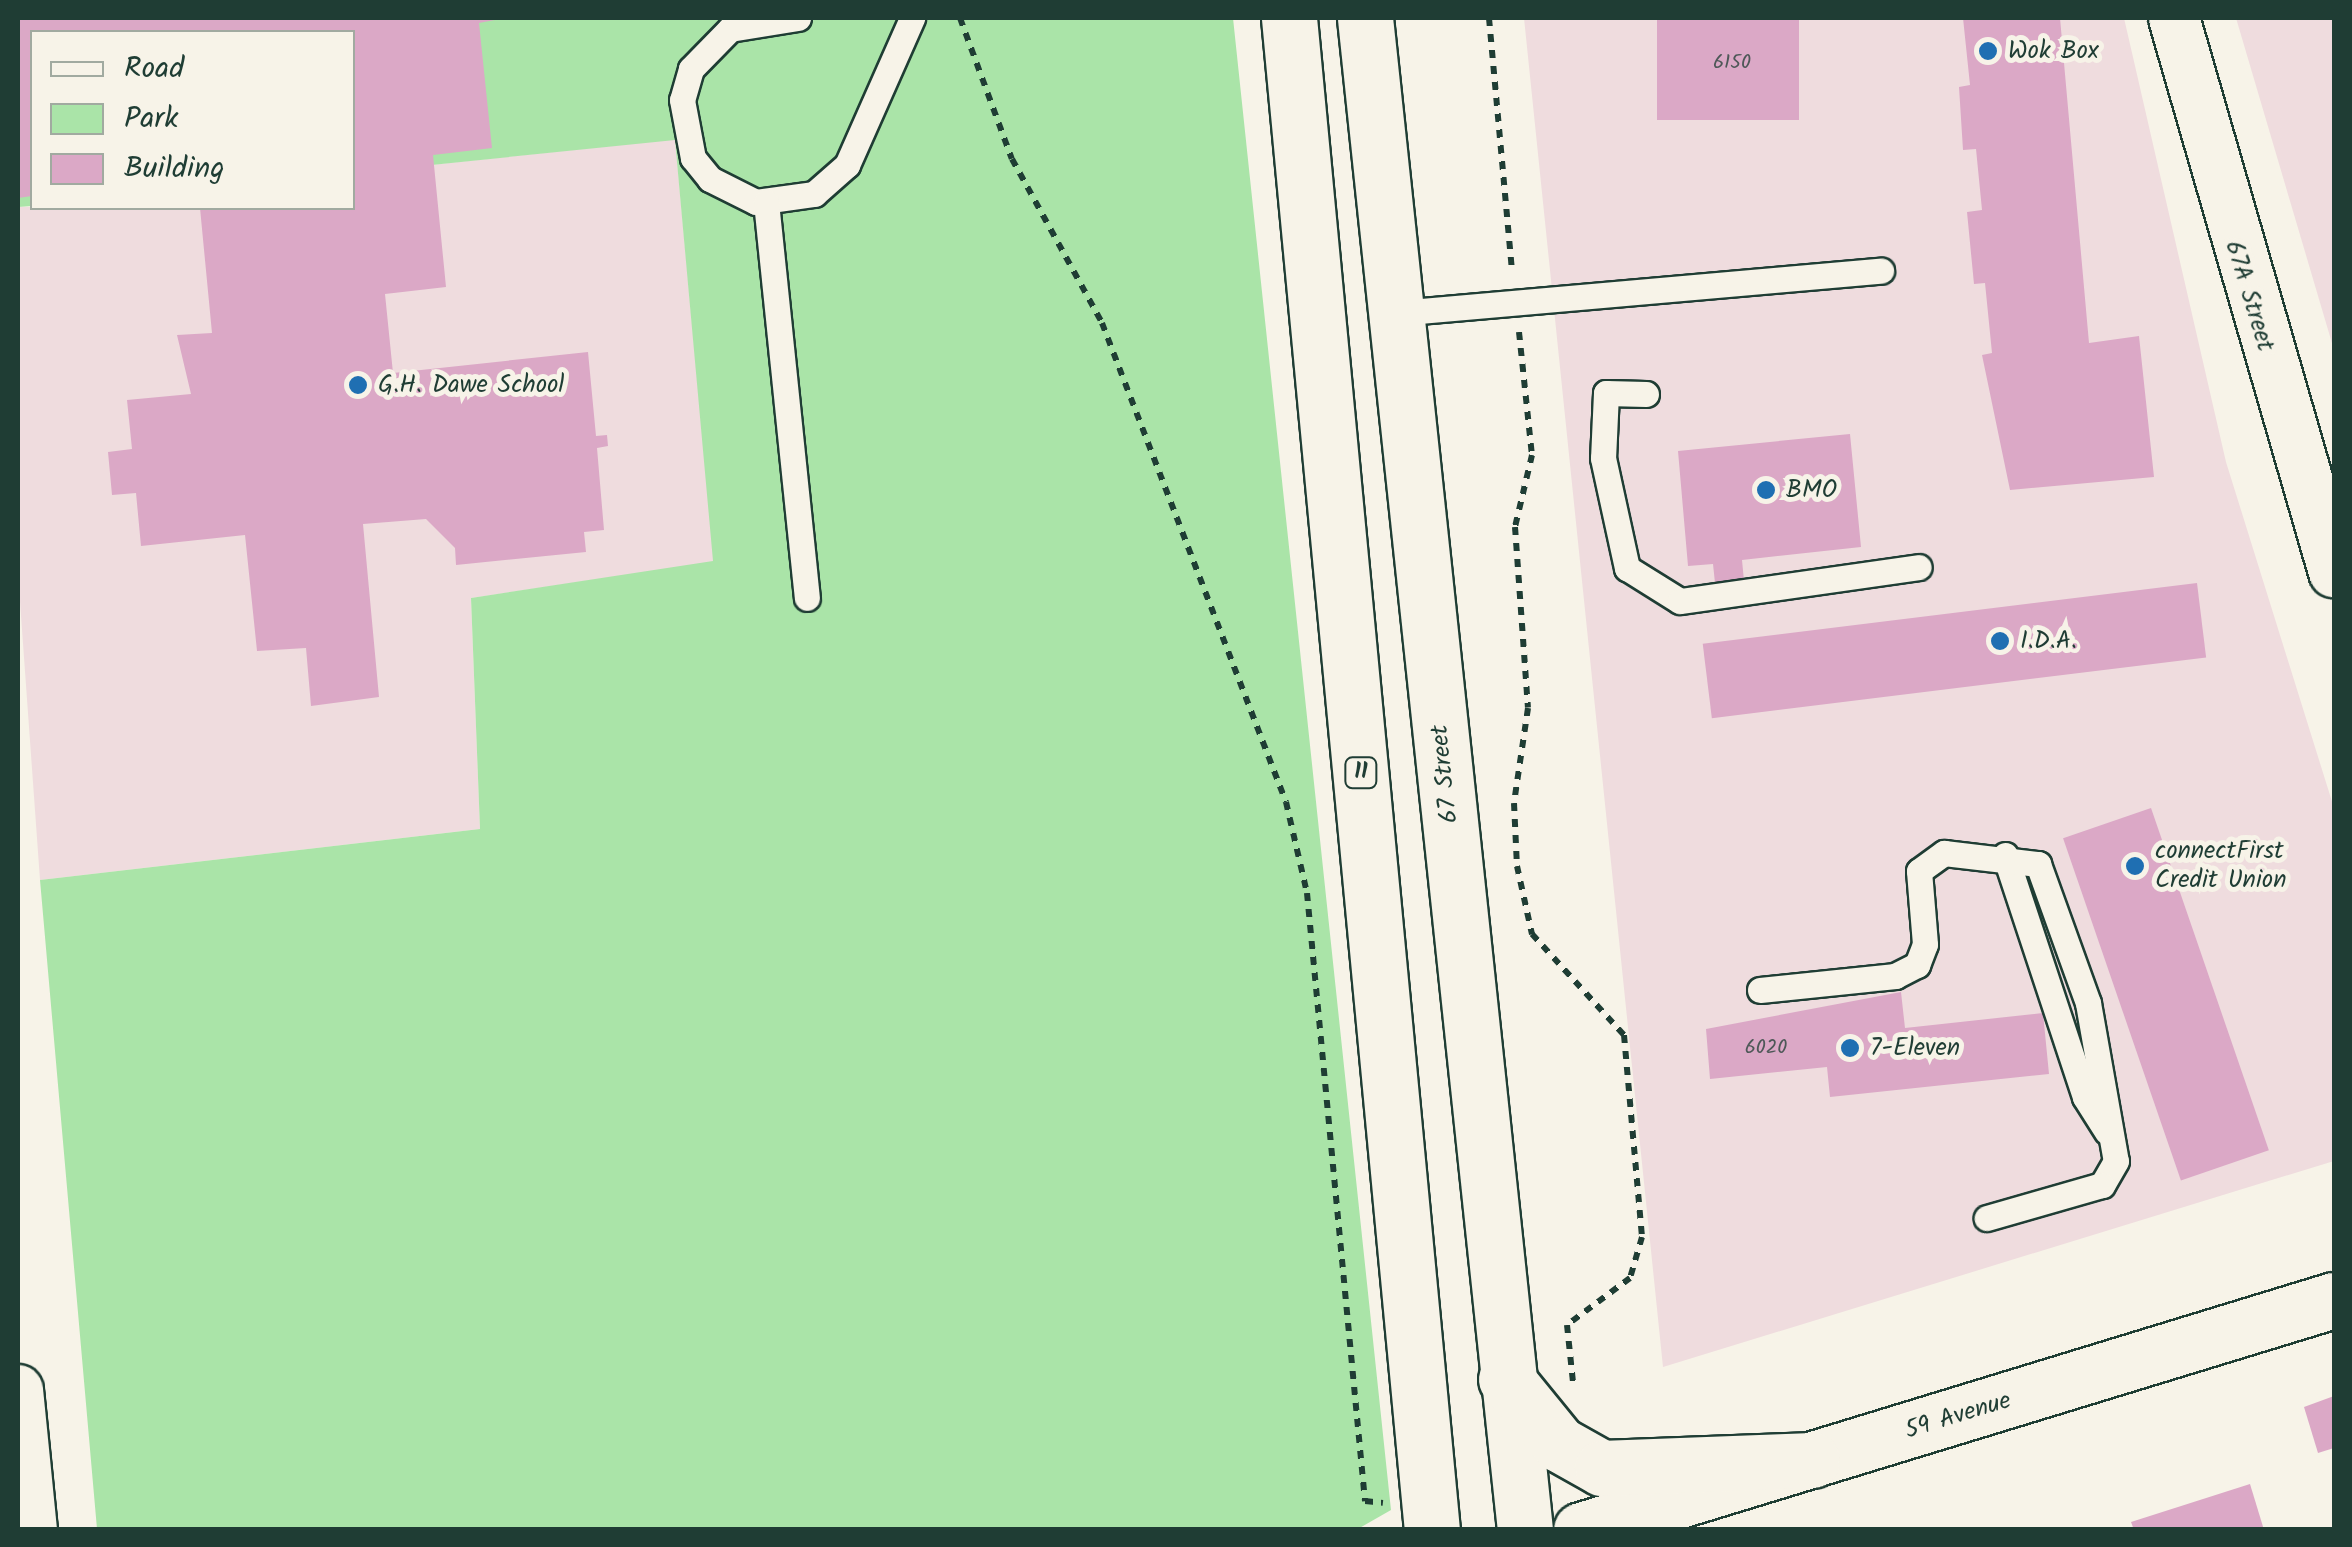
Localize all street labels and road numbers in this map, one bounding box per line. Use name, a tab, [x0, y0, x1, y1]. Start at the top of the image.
street label: 67A Street	[2218, 237, 2280, 355]
street label: 67 Street	[1425, 723, 1465, 825]
road number: 11	[1344, 756, 1378, 790]
street label: 59 Avenue	[1901, 1386, 2015, 1446]

